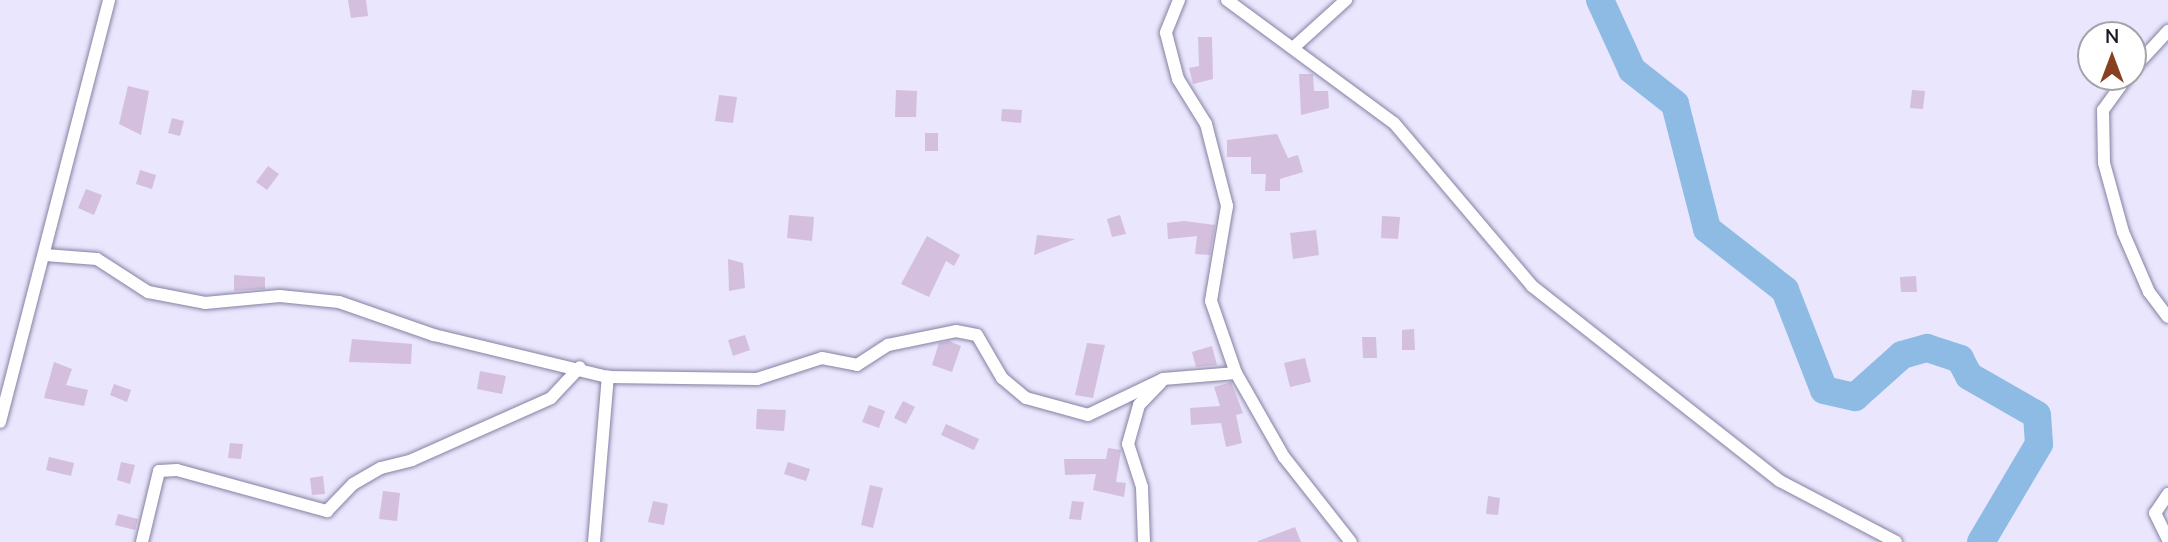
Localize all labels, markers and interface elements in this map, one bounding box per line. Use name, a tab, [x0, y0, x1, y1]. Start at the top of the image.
north arrow	[2077, 21, 2147, 91]
text: N	[2105, 24, 2119, 50]

